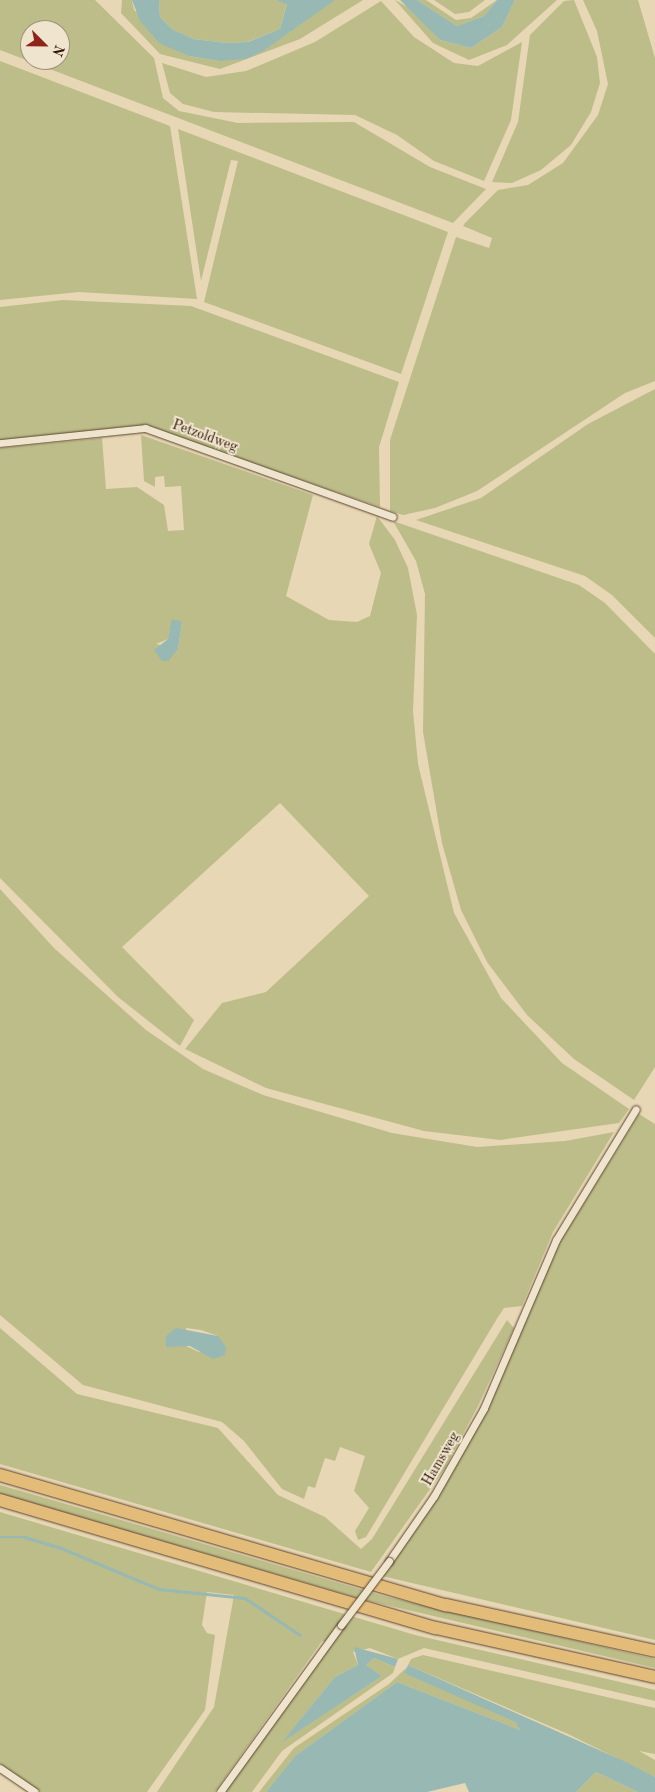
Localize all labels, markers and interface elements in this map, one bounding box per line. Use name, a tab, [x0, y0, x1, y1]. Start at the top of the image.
north arrow	[20, 20, 70, 70]
text: N	[49, 43, 66, 58]
street label: Petzoldweg	[170, 416, 240, 456]
street label: Hamsweg	[419, 1429, 463, 1489]

